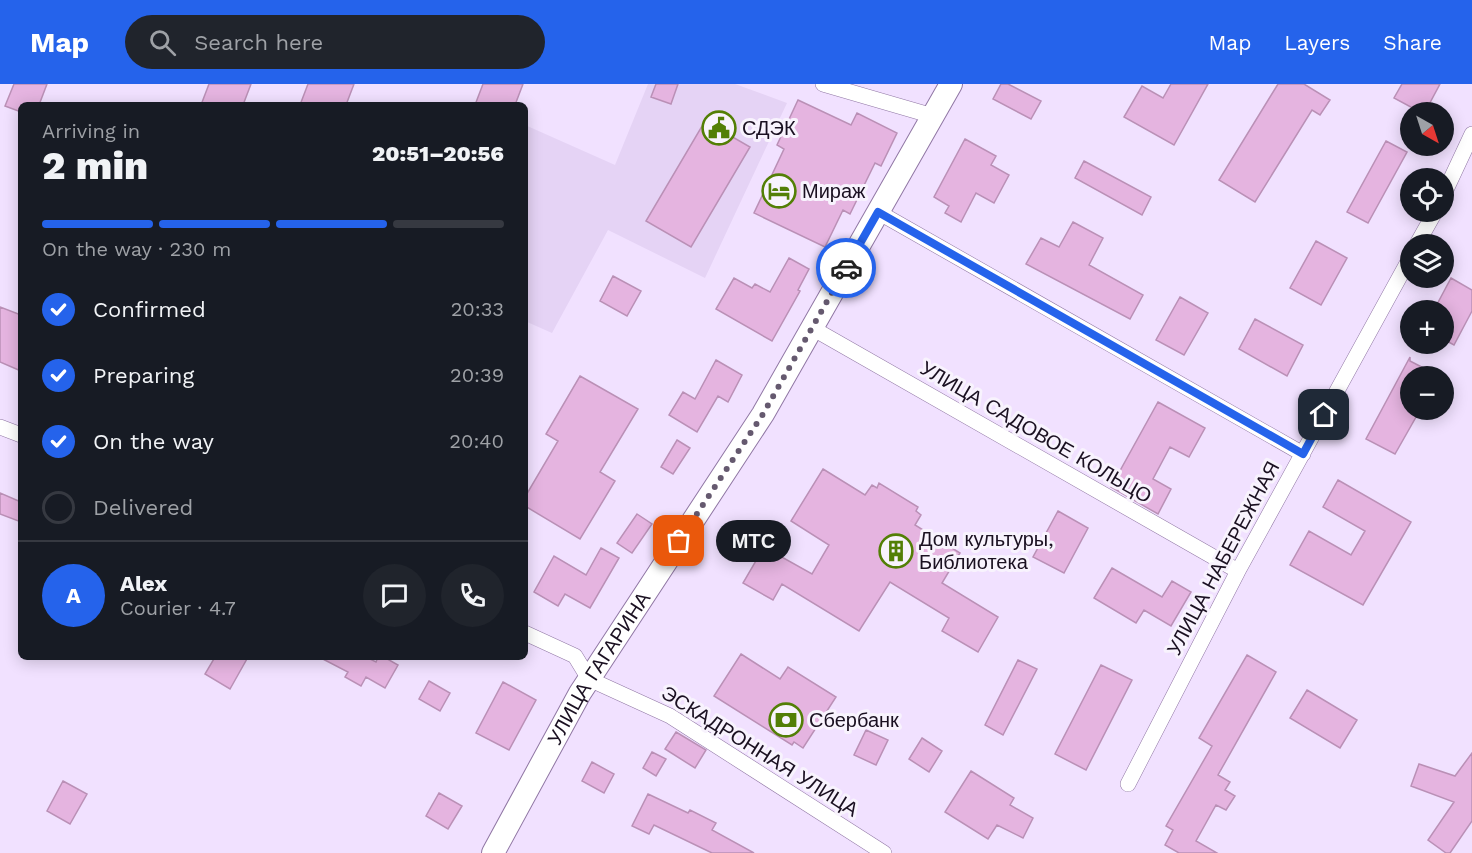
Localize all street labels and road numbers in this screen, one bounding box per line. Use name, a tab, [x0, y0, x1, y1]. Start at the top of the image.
street label: УЛИЦА САДОВОЕ КОЛЬЦО	[916, 356, 1156, 508]
street label: УЛИЦА НАБЕРЕЖНАЯ	[1162, 457, 1284, 659]
street label: УЛИЦА ГАГАРИНА	[542, 587, 656, 749]
street label: ЭСКАДРОННАЯ УЛИЦА	[657, 681, 863, 822]

